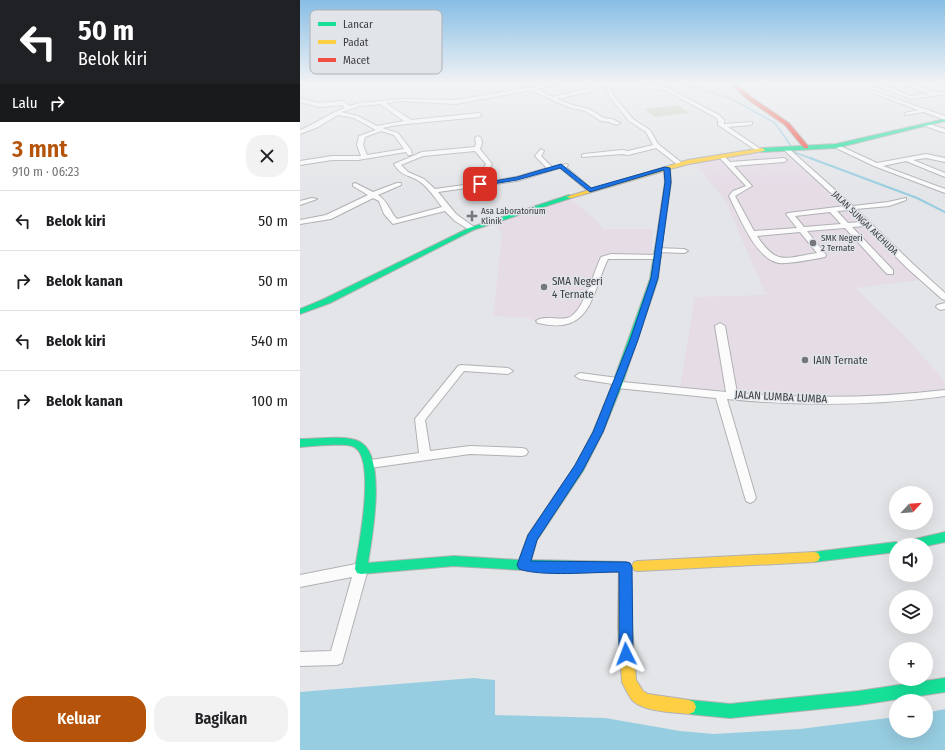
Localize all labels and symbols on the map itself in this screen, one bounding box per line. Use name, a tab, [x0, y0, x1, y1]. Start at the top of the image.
legend	[310, 10, 442, 74]
text: Lancar	[343, 18, 373, 31]
text: Padat	[343, 36, 369, 49]
text: Macet	[343, 54, 370, 67]
pin	[463, 167, 497, 201]
street label: JALAN SUNGAI AKEHUDA	[830, 189, 900, 257]
place label: Asa Laboratorium Klinik	[481, 206, 546, 226]
marker: Asa Laboratorium Klinik	[466, 210, 478, 222]
place label: SMK Negeri 2 Ternate	[821, 233, 863, 253]
marker: SMK Negeri 2 Ternate	[808, 238, 818, 248]
place label: SMA Negeri 4 Ternate	[552, 275, 603, 301]
marker: SMA Negeri 4 Ternate	[539, 282, 549, 292]
place label: IAIN Ternate	[813, 354, 868, 367]
marker: IAIN Ternate	[800, 355, 810, 365]
street label: JALAN LUMBA LUMBA	[734, 388, 828, 406]
north arrow	[889, 486, 933, 530]
position arrow	[605, 633, 647, 675]

